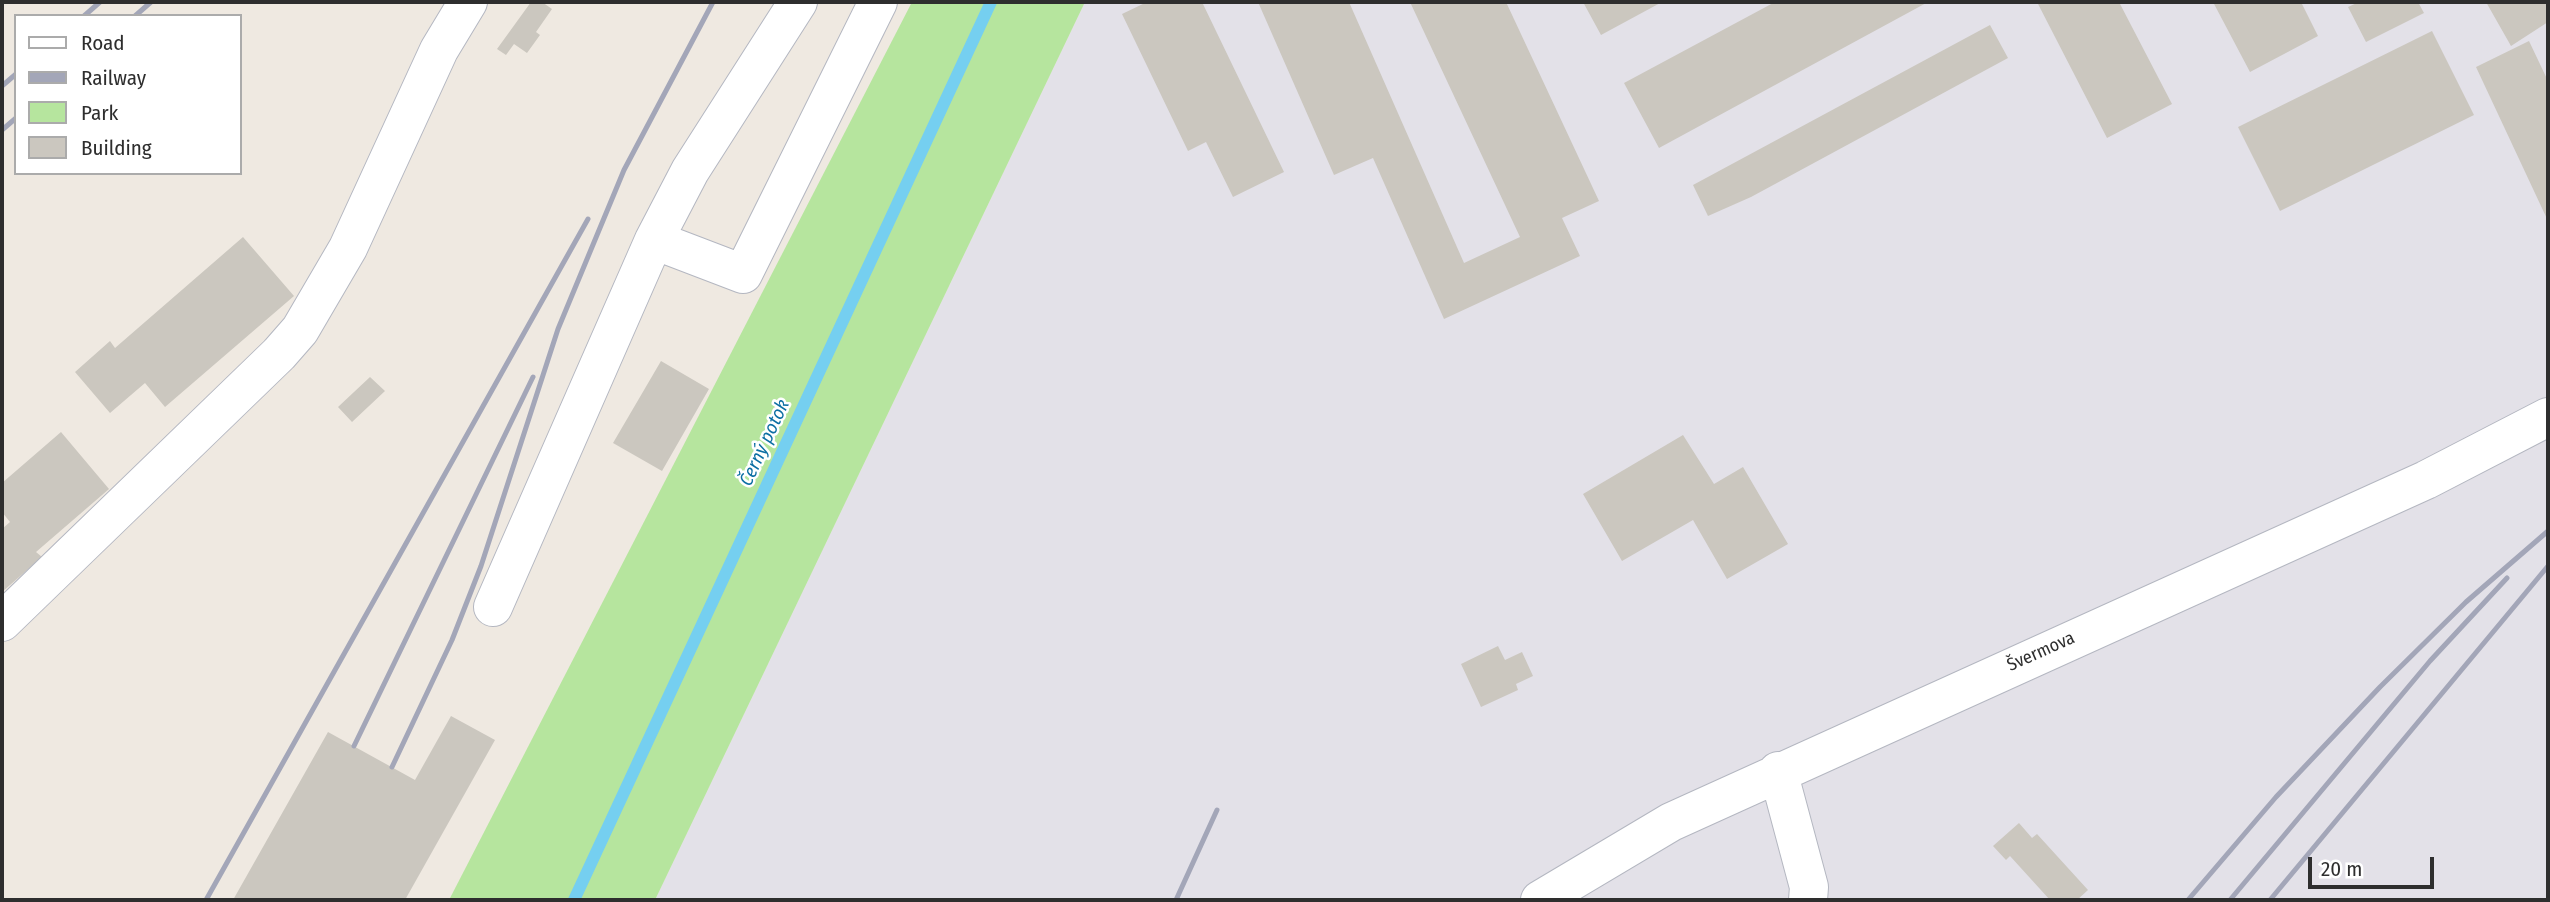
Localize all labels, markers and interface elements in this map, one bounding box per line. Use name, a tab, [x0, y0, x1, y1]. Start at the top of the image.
legend	[14, 14, 242, 175]
text: Road	[81, 30, 125, 56]
text: Railway	[81, 65, 146, 91]
text: Park	[81, 100, 118, 126]
text: Building	[81, 135, 152, 161]
water label: Černý potok	[735, 396, 795, 490]
street label: Švermova	[2004, 628, 2078, 676]
scale bar	[2312, 842, 2438, 886]
text: 20 m	[2321, 856, 2362, 882]

